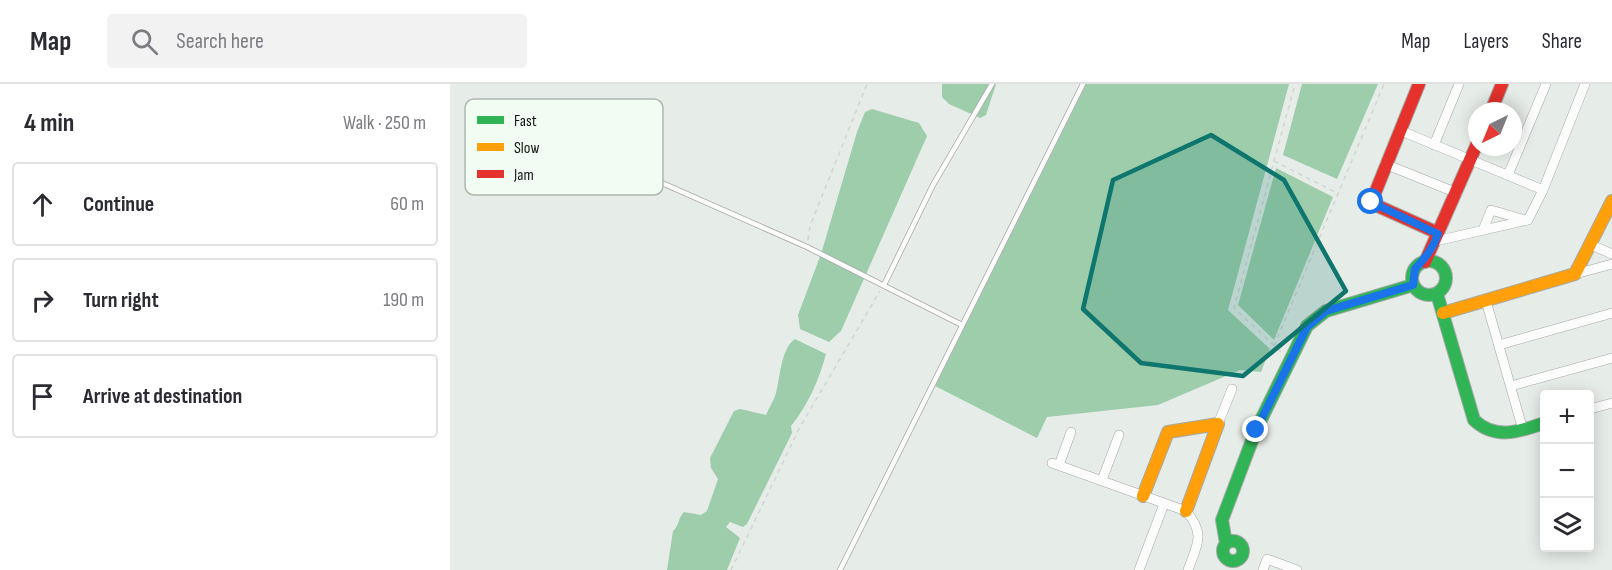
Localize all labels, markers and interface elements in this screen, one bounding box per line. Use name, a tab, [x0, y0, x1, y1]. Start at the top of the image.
search box	[107, 14, 527, 68]
text: Map	[30, 25, 71, 58]
icon: search	[128, 25, 161, 58]
text: Search here	[176, 28, 264, 55]
text: Map	[1401, 29, 1430, 54]
text: Layers	[1463, 29, 1509, 54]
text: Share	[1542, 29, 1582, 54]
legend	[465, 99, 663, 195]
north arrow	[1468, 102, 1522, 156]
text: 4 min	[24, 108, 74, 139]
text: Walk · 250 m	[343, 111, 426, 135]
text: Fast	[514, 112, 537, 131]
text: Slow	[514, 139, 539, 158]
text: Jam	[513, 166, 534, 185]
icon: ahead	[26, 188, 59, 221]
route start	[1357, 188, 1383, 214]
text: Continue	[83, 191, 154, 218]
text: 60 m	[390, 192, 424, 216]
icon: right	[26, 284, 59, 317]
text: Turn right	[83, 287, 159, 314]
text: 190 m	[383, 288, 424, 312]
icon: arrive	[26, 380, 59, 413]
text: Arrive at destination	[83, 383, 242, 410]
map controls	[1540, 390, 1594, 552]
button: +	[1540, 390, 1594, 444]
route end	[1242, 416, 1268, 442]
button: −	[1540, 444, 1594, 498]
button: layers	[1540, 498, 1594, 552]

